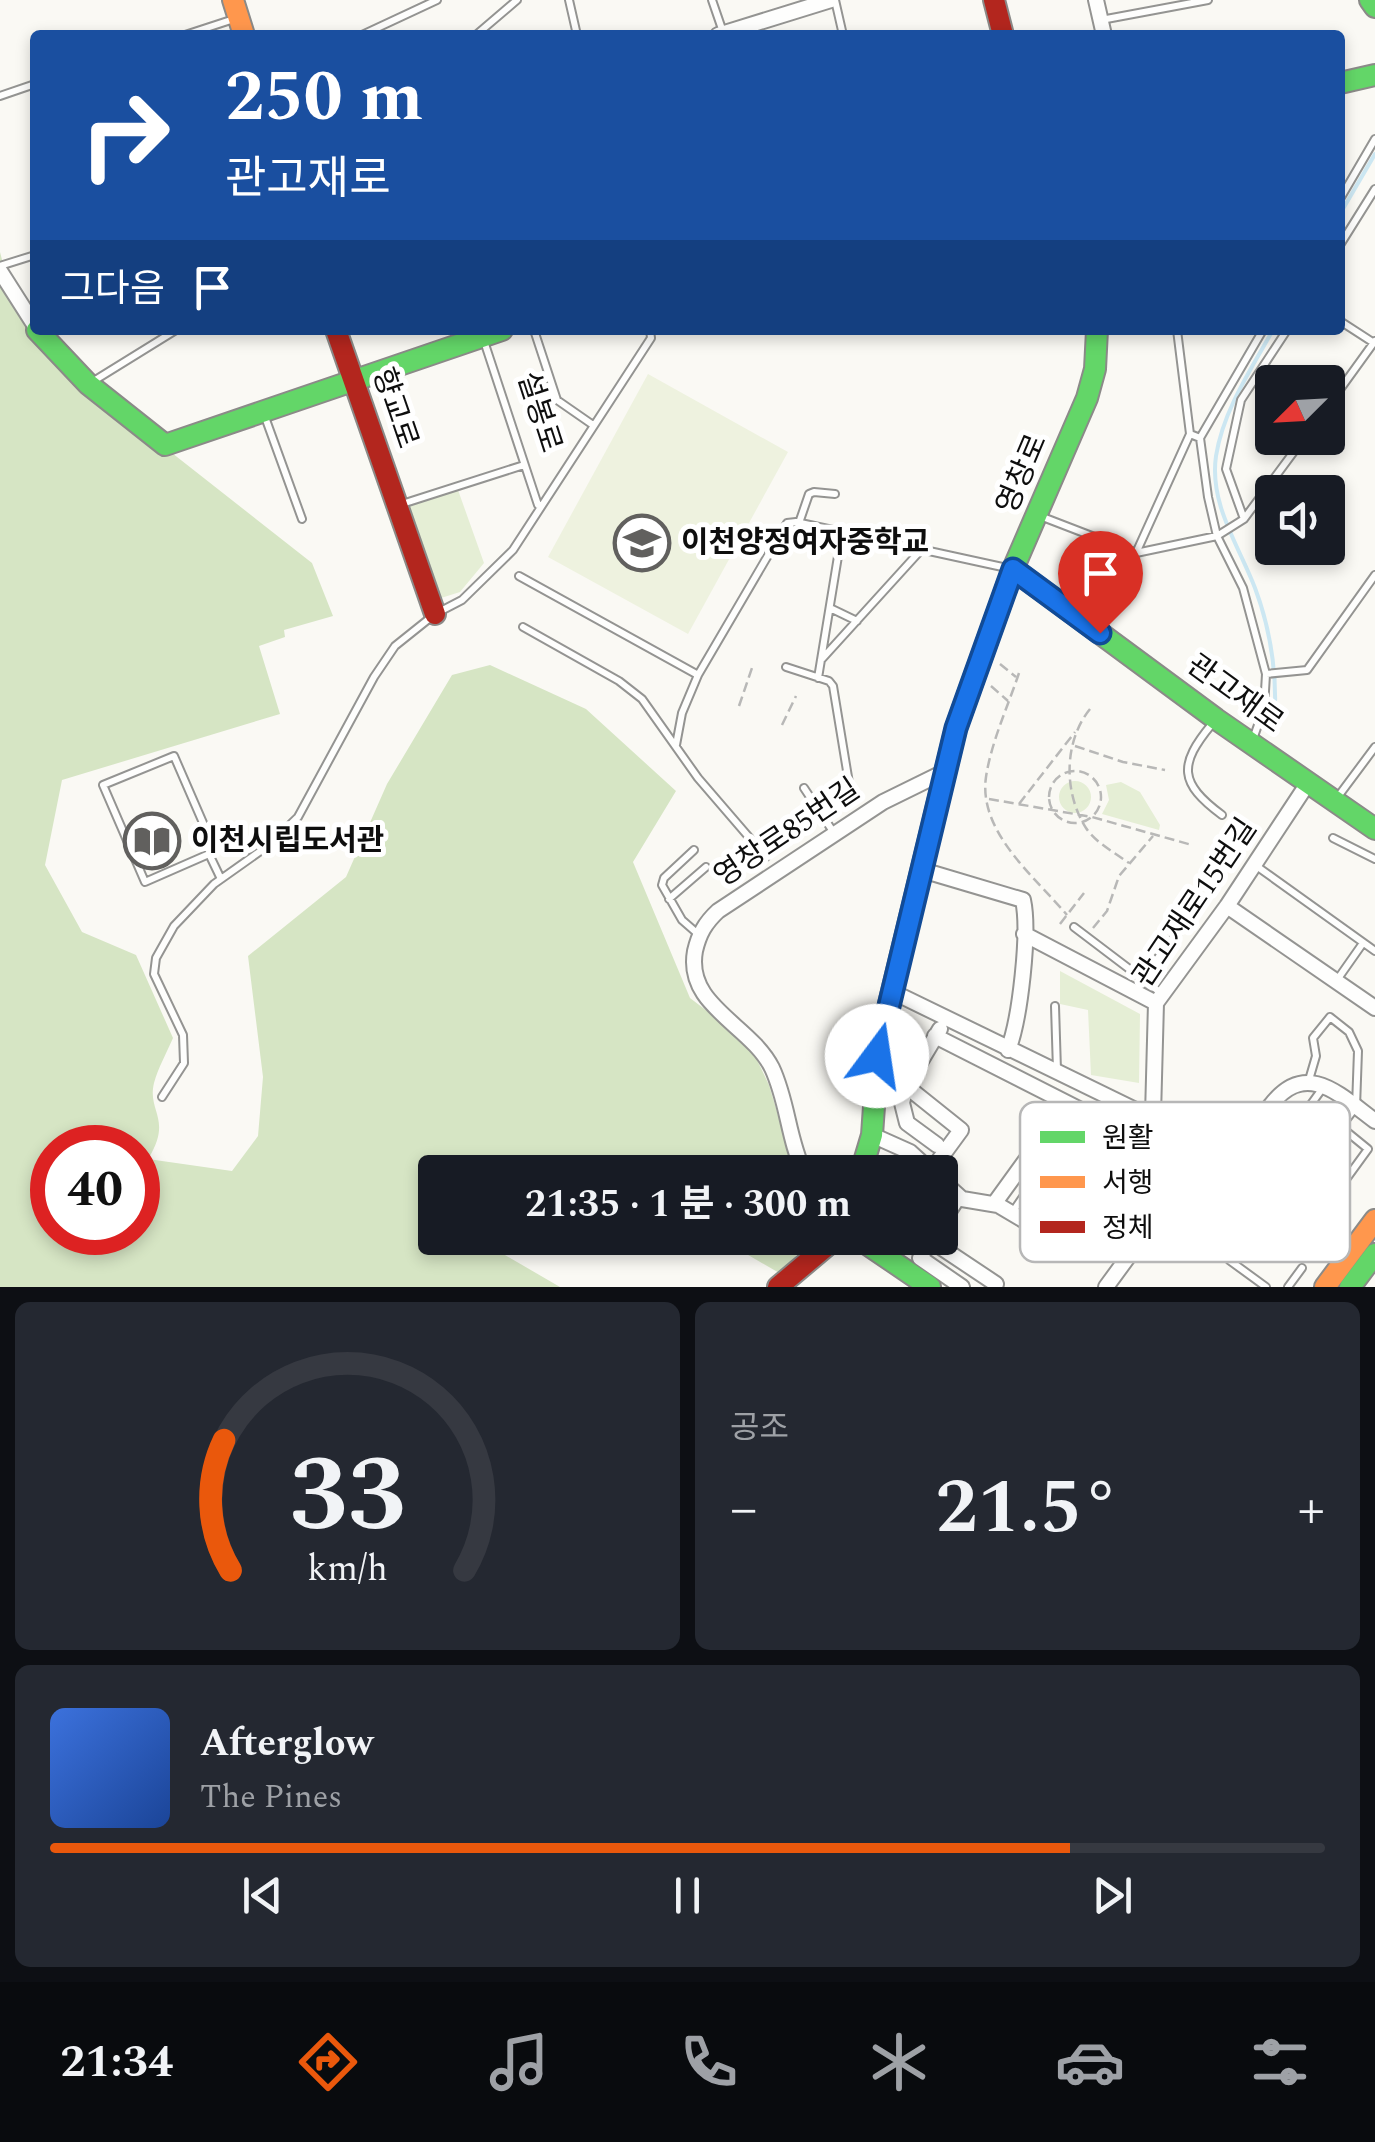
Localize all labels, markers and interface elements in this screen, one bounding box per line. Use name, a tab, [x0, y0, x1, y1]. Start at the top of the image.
text: 250 m	[225, 45, 423, 151]
icon: right	[60, 70, 190, 200]
text: 관고재로	[225, 145, 391, 214]
icon: arrive	[185, 260, 240, 315]
text: 그다음	[60, 261, 165, 319]
street label: 향교로	[360, 361, 430, 455]
north arrow	[1255, 365, 1345, 455]
map controls	[1255, 365, 1345, 565]
street label: 설봉로	[504, 366, 574, 458]
street label: 영창로	[985, 427, 1059, 521]
button: sound	[1255, 475, 1345, 565]
school or university icon: 이천양정여자중학교	[612, 513, 672, 573]
place label: 이천양정여자중학교	[681, 520, 929, 566]
pin	[1058, 531, 1143, 634]
icon: arrive	[1073, 546, 1128, 601]
street label: 관고재로	[1177, 643, 1293, 745]
street label: 영창로85번길	[704, 767, 870, 899]
street label: 관고재로15번길	[1121, 809, 1269, 997]
library icon: 이천시립도서관	[122, 811, 182, 871]
place label: 이천시립도서관	[191, 818, 384, 864]
position arrow	[825, 1004, 929, 1108]
legend	[1020, 1102, 1350, 1262]
text: 원활	[1102, 1117, 1154, 1160]
speed limit sign: 40	[30, 1125, 160, 1255]
text: 서행	[1102, 1162, 1154, 1205]
text: 21:35 · 1 분 · 300 m	[525, 1176, 851, 1234]
text: 정체	[1102, 1207, 1154, 1250]
text: 공조	[730, 1404, 789, 1453]
text: 33	[289, 1418, 406, 1576]
text: 21.5°	[936, 1452, 1119, 1566]
text: −	[730, 1468, 758, 1551]
text: +	[1297, 1468, 1325, 1551]
text: km/h	[307, 1542, 388, 1597]
text: Afterglow	[200, 1715, 373, 1773]
text: The Pines	[200, 1773, 342, 1822]
icon: previous	[235, 1868, 290, 1923]
icon: pause	[660, 1868, 715, 1923]
icon: next	[1085, 1868, 1140, 1923]
icon: directions	[293, 2027, 363, 2097]
icon: music	[484, 2027, 554, 2097]
icon: phone	[674, 2027, 744, 2097]
icon: climate	[864, 2027, 934, 2097]
icon: car	[1055, 2027, 1125, 2097]
icon: filters	[1245, 2027, 1315, 2097]
text: 21:34	[60, 2028, 173, 2097]

